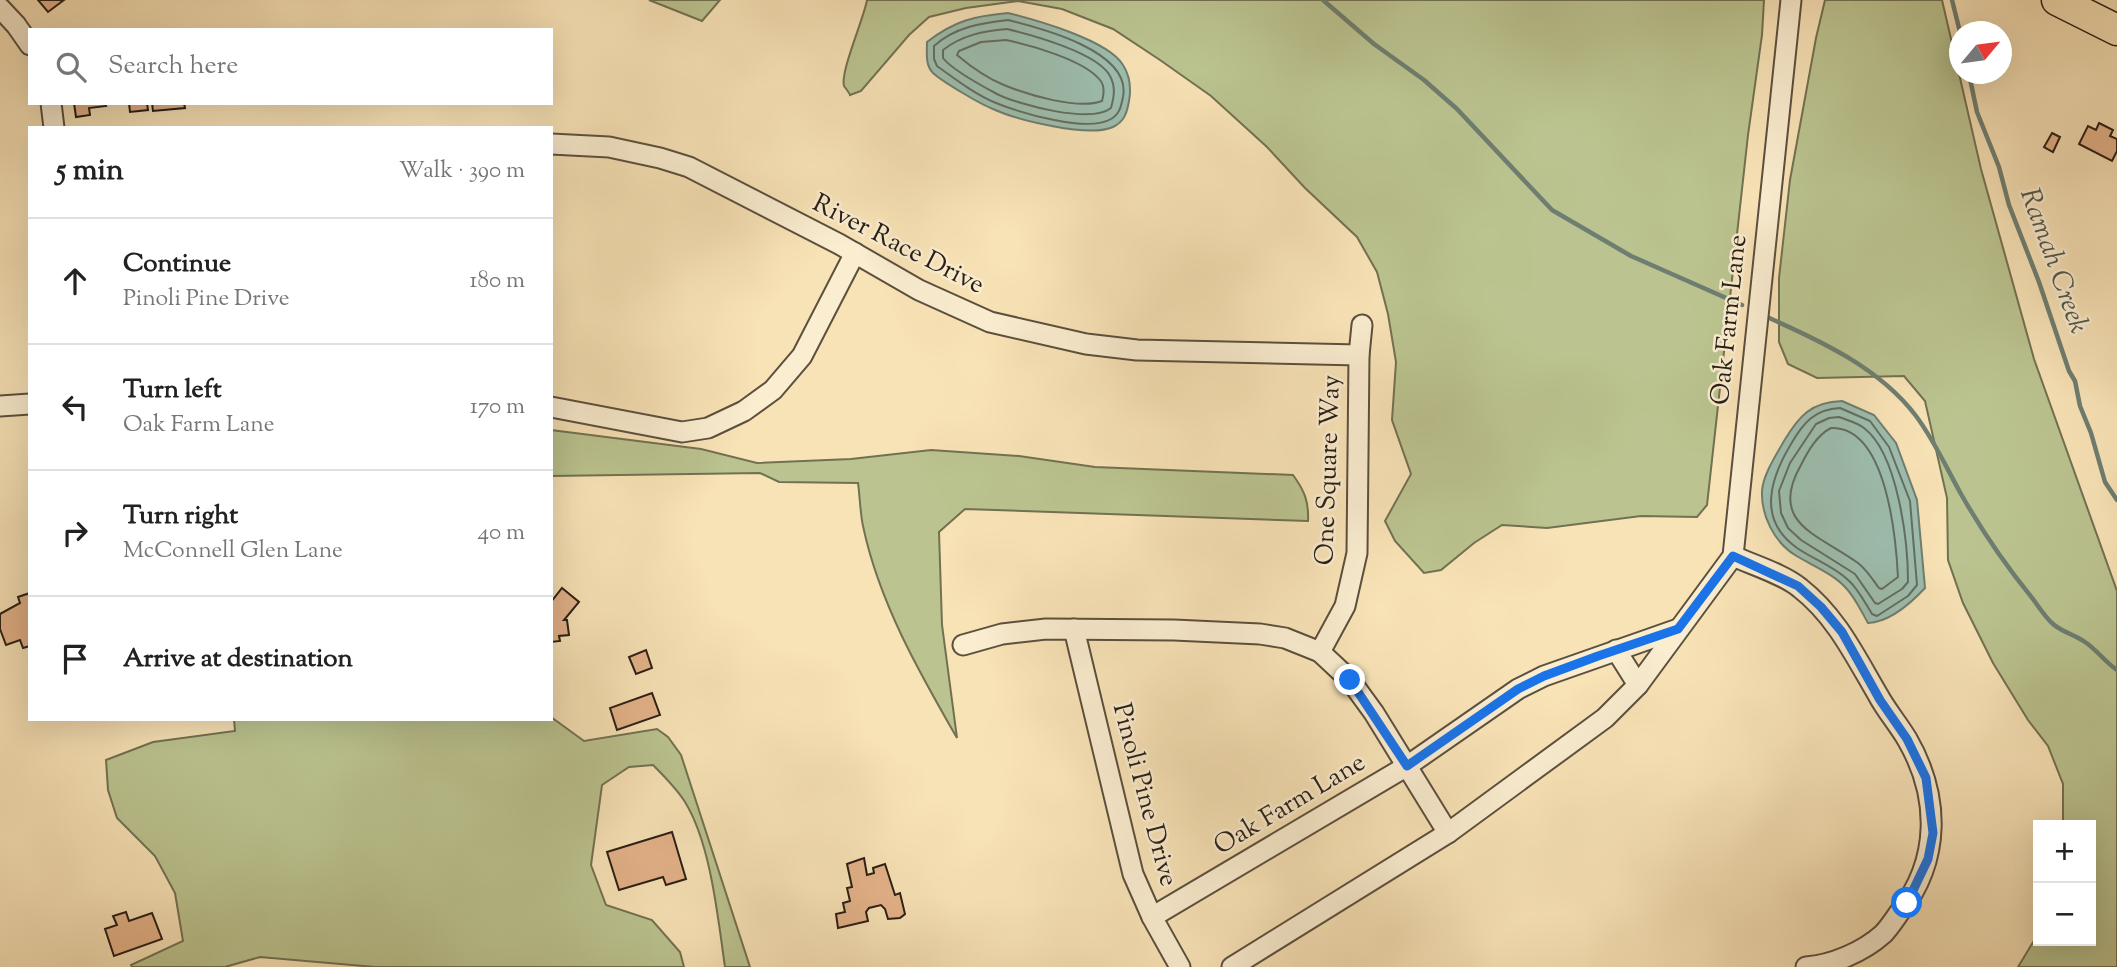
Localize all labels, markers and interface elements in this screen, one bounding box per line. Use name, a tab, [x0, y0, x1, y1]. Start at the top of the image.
north arrow	[1949, 21, 2012, 84]
search box	[28, 28, 553, 105]
icon: search	[52, 48, 90, 86]
text: Search here	[108, 48, 238, 85]
text: 5 min	[56, 150, 124, 193]
text: Walk · 390 m	[399, 155, 525, 188]
water label: Ramah Creek	[2008, 183, 2098, 340]
street label: River Race Drive	[806, 186, 990, 304]
street label: Oak Farm Lane	[1703, 233, 1757, 407]
text: Continue	[123, 246, 231, 283]
icon: ahead	[56, 262, 94, 300]
text: 180 m	[470, 265, 525, 298]
text: Pinoli Pine Drive	[123, 283, 289, 316]
text: Turn left	[123, 372, 222, 409]
street label: One Square Way	[1307, 374, 1351, 566]
icon: left	[56, 388, 94, 426]
text: 170 m	[470, 391, 525, 424]
text: Oak Farm Lane	[123, 409, 274, 442]
text: Turn right	[123, 498, 238, 535]
icon: right	[56, 514, 94, 552]
text: 40 m	[478, 517, 525, 550]
text: McConnell Glen Lane	[123, 535, 343, 568]
icon: arrive	[56, 640, 94, 678]
text: Arrive at destination	[123, 641, 353, 678]
route end	[1334, 664, 1365, 695]
street label: Pinoli Pine Drive	[1102, 699, 1186, 891]
street label: Oak Farm Lane	[1207, 745, 1373, 865]
map controls	[2033, 820, 2096, 946]
button: +	[2033, 820, 2096, 883]
button: −	[2033, 883, 2096, 946]
route start	[1891, 887, 1922, 918]

